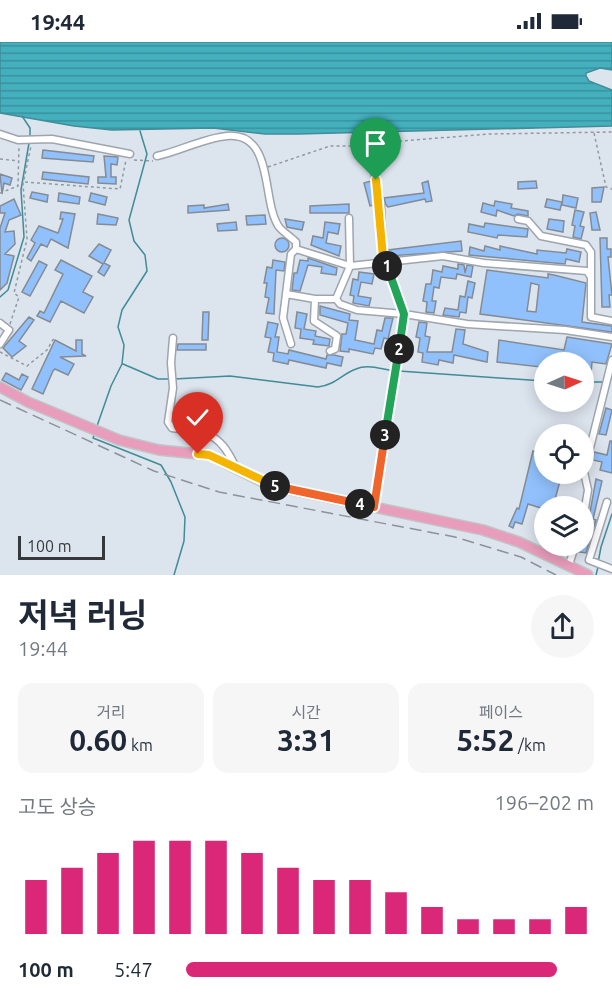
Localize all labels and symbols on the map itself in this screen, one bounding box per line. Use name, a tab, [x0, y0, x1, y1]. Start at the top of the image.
pin	[350, 118, 401, 180]
pin: 1	[372, 251, 402, 281]
pin: 2	[384, 334, 414, 364]
north arrow	[534, 352, 594, 412]
pin	[172, 392, 223, 454]
pin: 3	[370, 420, 400, 450]
pin: 5	[260, 471, 290, 501]
pin: 4	[345, 489, 375, 519]
scale bar	[18, 533, 105, 560]

